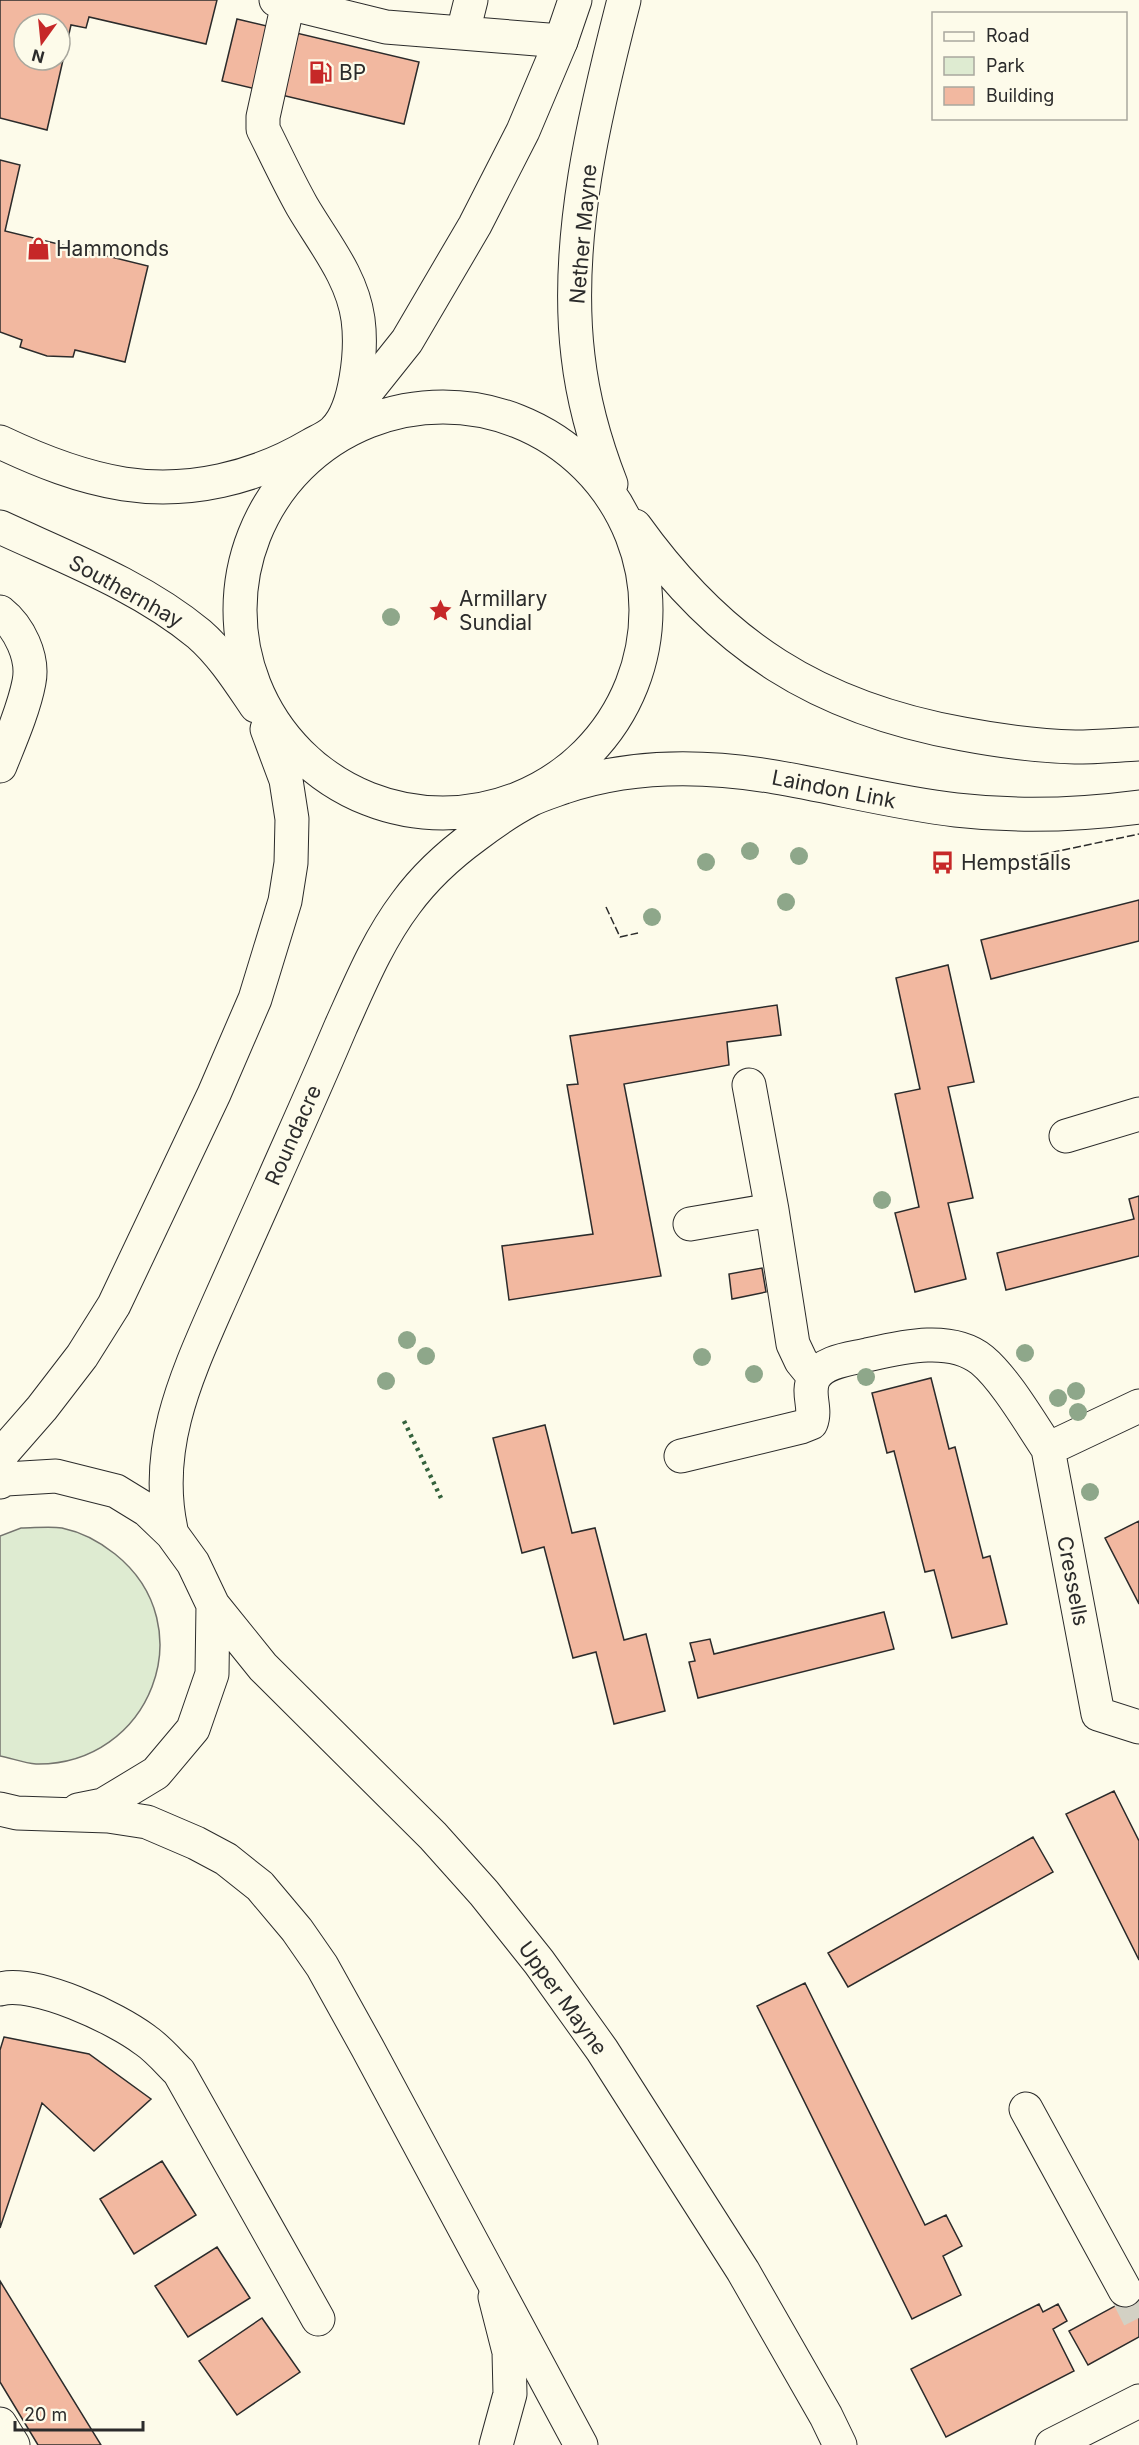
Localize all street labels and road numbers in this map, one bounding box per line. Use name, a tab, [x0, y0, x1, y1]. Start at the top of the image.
street label: Nether Mayne	[564, 163, 602, 305]
street label: Southernhay	[65, 549, 187, 633]
street label: Laindon Link	[770, 765, 899, 813]
street label: Roundacre	[260, 1081, 326, 1189]
street label: Cressells	[1052, 1534, 1094, 1628]
street label: Upper Mayne	[513, 1936, 613, 2060]

